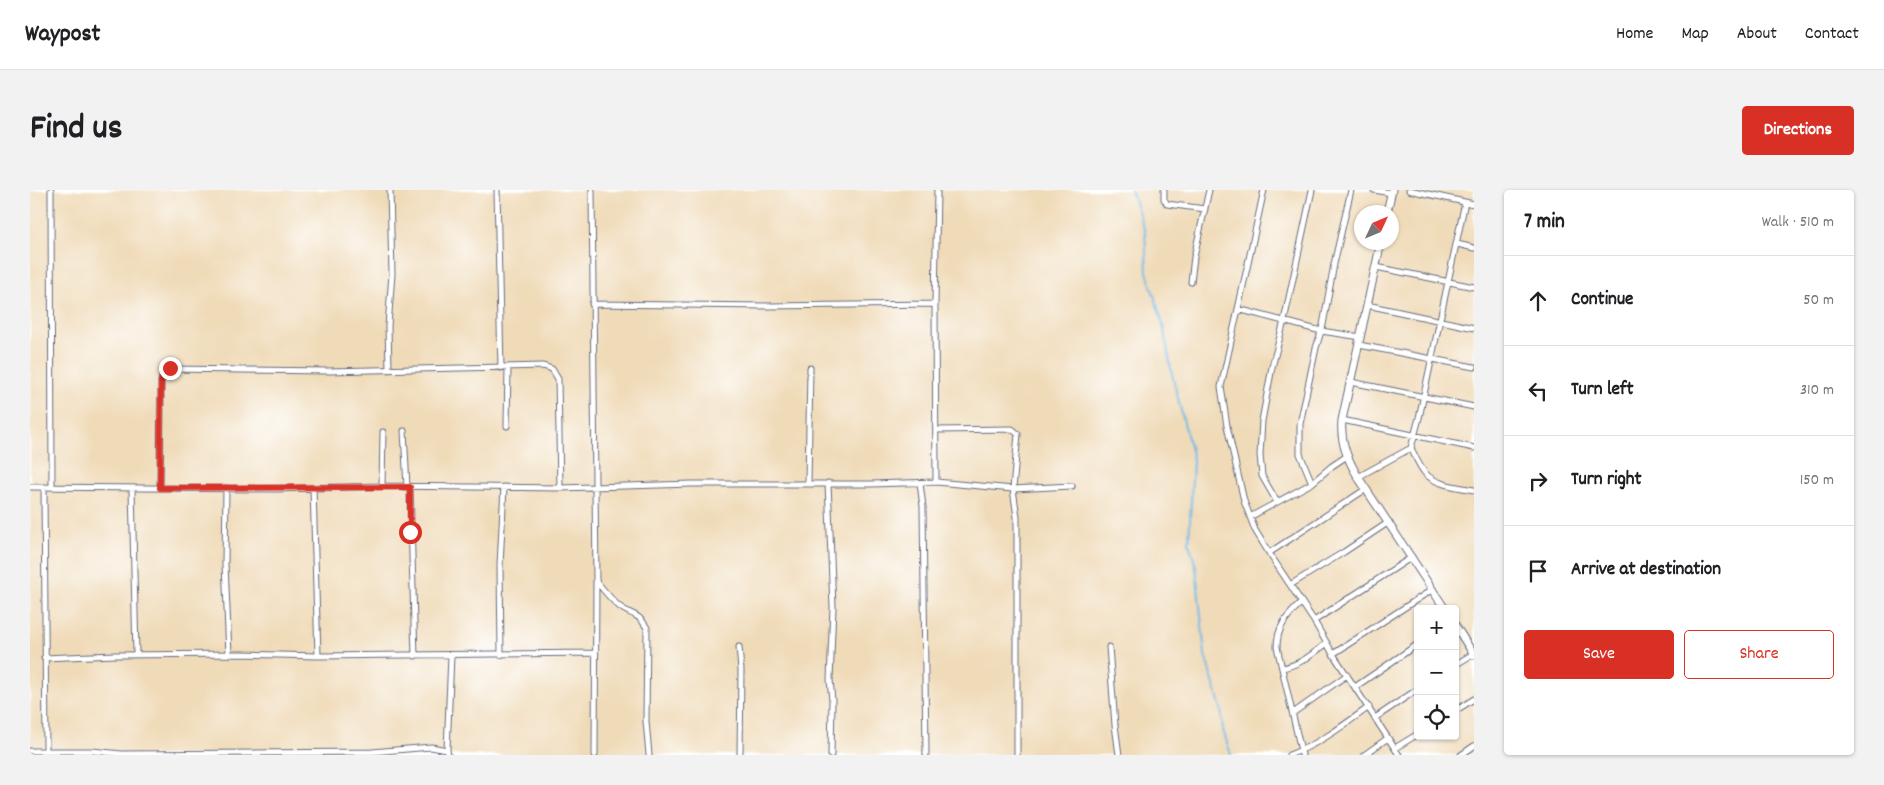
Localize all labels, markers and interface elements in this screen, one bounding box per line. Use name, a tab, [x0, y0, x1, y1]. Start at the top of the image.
text: Waypost	[25, 18, 100, 52]
text: Home	[1616, 22, 1653, 47]
text: Map	[1681, 22, 1709, 47]
text: About	[1737, 22, 1777, 47]
text: Contact	[1805, 22, 1859, 47]
text: Find us	[30, 105, 122, 155]
button: Directions	[1742, 106, 1854, 155]
north arrow	[1354, 205, 1399, 250]
text: 7 min	[1524, 208, 1565, 238]
text: Walk · 510 m	[1762, 211, 1834, 234]
icon: ahead	[1524, 287, 1552, 315]
text: Continue	[1571, 287, 1633, 314]
text: 50 m	[1803, 289, 1834, 312]
route end	[159, 357, 182, 380]
icon: left	[1524, 377, 1552, 405]
text: Turn left	[1571, 377, 1634, 404]
text: 310 m	[1800, 379, 1834, 402]
icon: right	[1524, 467, 1552, 495]
text: Turn right	[1571, 467, 1642, 494]
text: 150 m	[1800, 469, 1834, 492]
route start	[399, 521, 422, 544]
icon: arrive	[1524, 557, 1552, 585]
text: Arrive at destination	[1571, 557, 1721, 584]
map controls	[1414, 605, 1459, 740]
button: +	[1414, 605, 1459, 650]
button: Save	[1524, 630, 1674, 679]
button: Share	[1684, 630, 1834, 679]
button: −	[1414, 650, 1459, 695]
button: locate	[1414, 695, 1459, 740]

